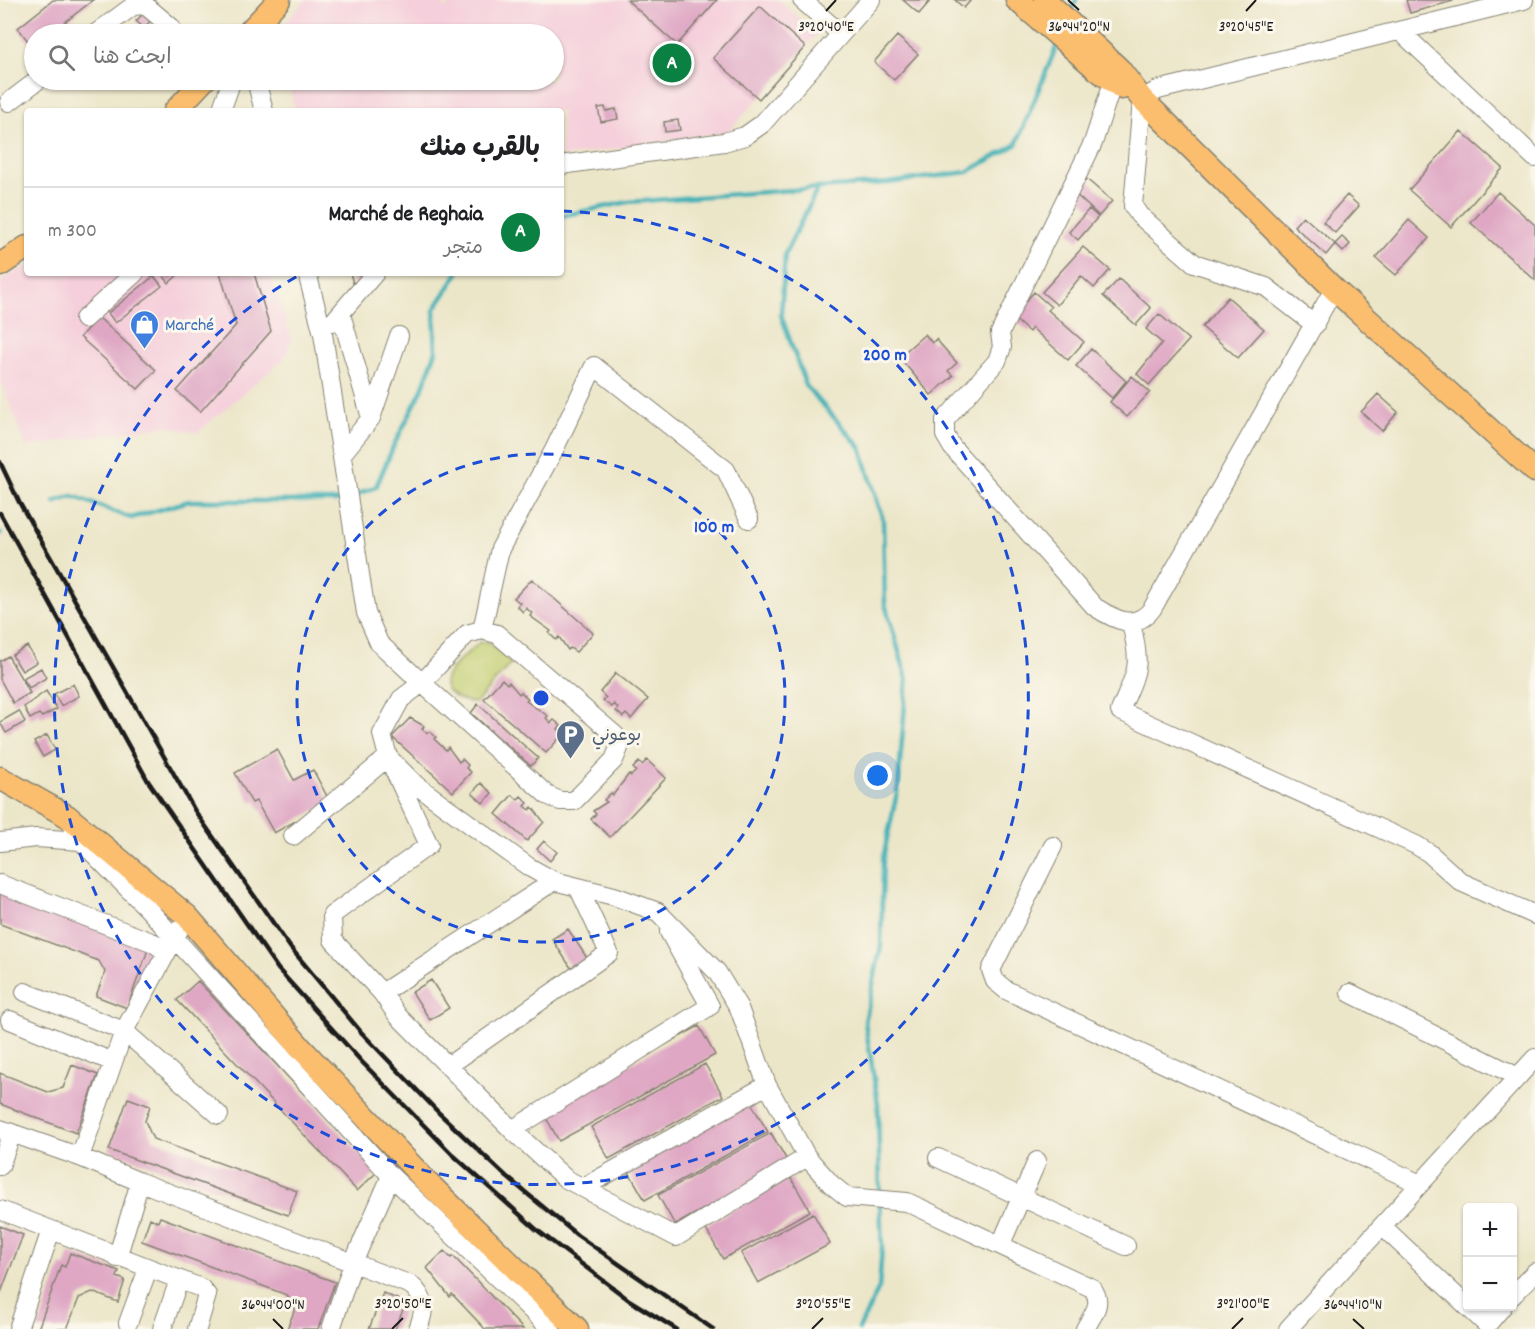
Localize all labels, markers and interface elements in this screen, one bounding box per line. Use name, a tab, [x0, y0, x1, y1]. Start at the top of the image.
text: 3°20'40"E	[798, 17, 854, 39]
text: 36°44'20"N	[1048, 17, 1110, 39]
text: 3°20'45"E	[1219, 17, 1273, 39]
search box	[24, 24, 564, 90]
pin: A	[652, 40, 692, 86]
icon: search	[45, 41, 78, 74]
text: ابحث هنا	[93, 43, 172, 74]
text: بالقرب منك	[420, 131, 540, 168]
text: Marché de Reghaia	[328, 200, 483, 231]
text: 300 m	[48, 218, 97, 246]
text: A	[515, 218, 526, 246]
text: متجر	[444, 235, 483, 263]
shop icon: Marché	[128, 308, 160, 350]
place label: Marché	[165, 314, 214, 339]
text: 200 m	[863, 344, 907, 369]
text: 100 m	[694, 516, 734, 541]
centre of rings	[531, 688, 551, 708]
parking icon: بوعوني	[555, 718, 587, 760]
place label: بوعوني	[592, 724, 641, 750]
your location	[863, 761, 892, 790]
map controls	[1463, 1203, 1517, 1311]
button: +	[1463, 1203, 1517, 1257]
button: −	[1463, 1257, 1517, 1311]
text: 3°20'50"E	[375, 1294, 431, 1316]
text: 3°20'55"E	[795, 1294, 851, 1316]
text: 3°21'00"E	[1217, 1294, 1270, 1316]
text: 36°44'00"N	[241, 1295, 305, 1317]
text: 36°44'10"N	[1324, 1295, 1382, 1317]

